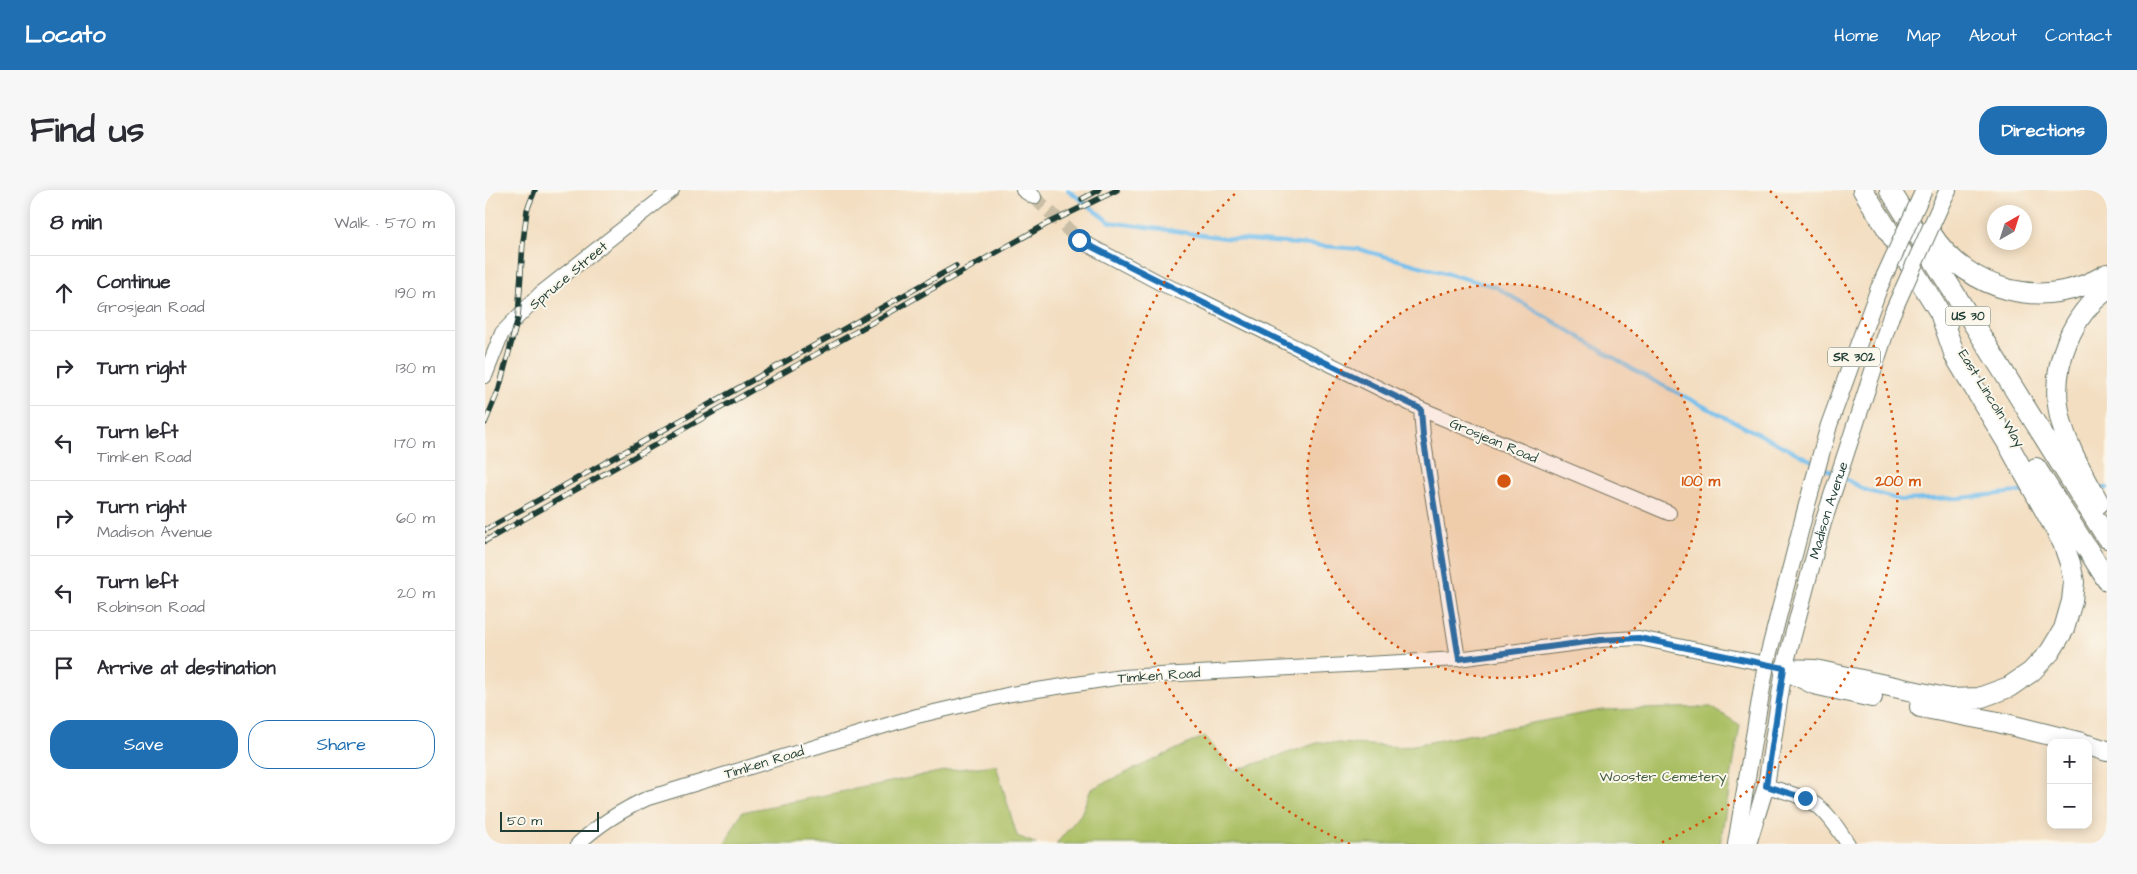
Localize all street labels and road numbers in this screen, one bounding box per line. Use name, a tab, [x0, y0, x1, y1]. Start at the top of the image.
street label: Spruce Street	[525, 237, 612, 315]
road number: US 30	[1945, 306, 1991, 326]
street label: East Lincoln Way	[1953, 346, 2029, 452]
road number: SR 302	[1828, 348, 1880, 366]
street label: Grosjean Road	[1446, 413, 1541, 469]
street label: Madison Avenue	[1805, 459, 1854, 561]
street label: Timken Road	[1117, 663, 1201, 689]
street label: Timken Road	[722, 741, 807, 785]

